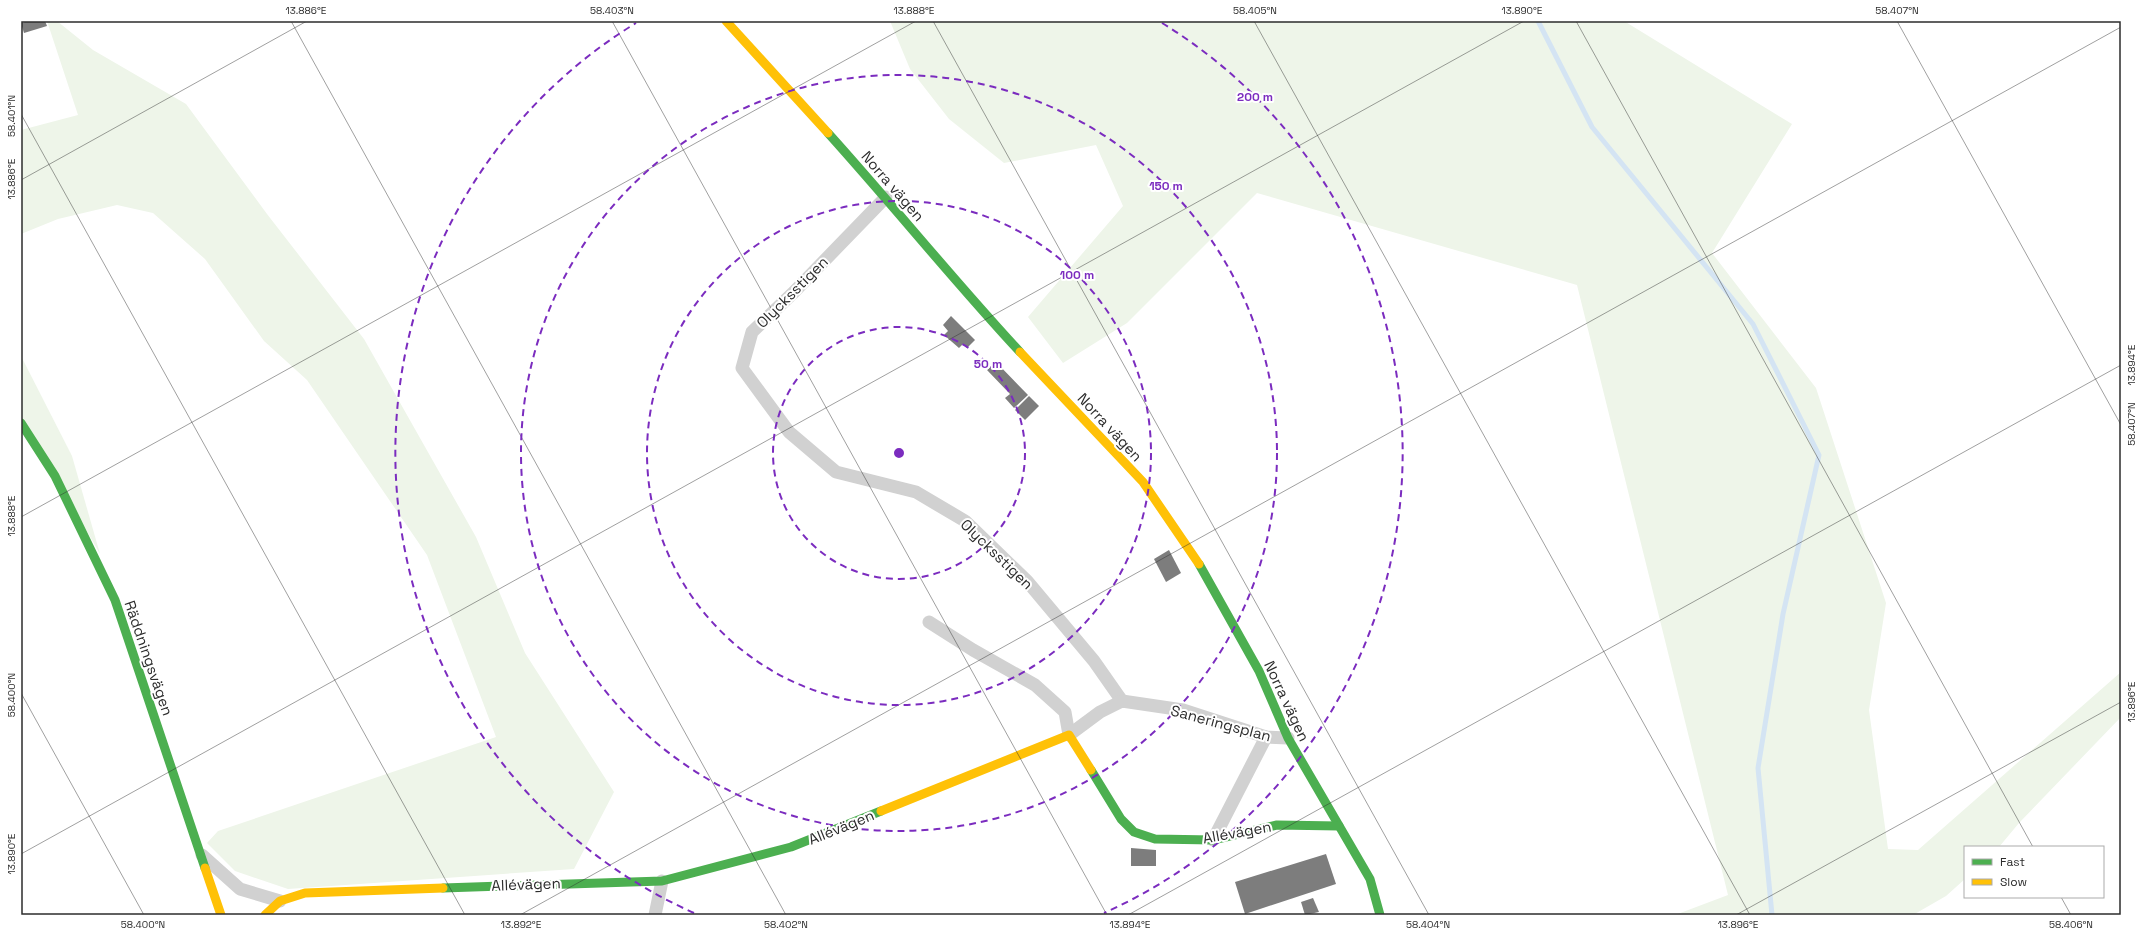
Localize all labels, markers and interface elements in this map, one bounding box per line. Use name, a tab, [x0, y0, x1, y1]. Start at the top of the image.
text: 13.886°E	[286, 4, 327, 17]
text: 58.403°N	[590, 4, 634, 17]
text: 13.888°E	[894, 4, 935, 17]
text: 58.405°N	[1233, 4, 1277, 17]
text: 13.890°E	[1502, 4, 1543, 17]
text: 58.407°N	[1875, 4, 1919, 17]
text: 200 m	[1237, 89, 1273, 105]
text: 58.401°N	[5, 95, 18, 137]
street label: Norra vägen	[857, 147, 929, 225]
text: 13.886°E	[5, 158, 18, 199]
text: 150 m	[1149, 178, 1183, 194]
street label: Olycksstigen	[752, 252, 832, 332]
text: 100 m	[1060, 267, 1094, 283]
text: 13.894°E	[2125, 344, 2138, 385]
text: 50 m	[974, 356, 1002, 372]
street label: Norra vägen	[1073, 389, 1147, 465]
text: 58.407°N	[2125, 402, 2138, 446]
centre of rings	[892, 446, 906, 460]
text: 13.888°E	[5, 495, 18, 536]
street label: Olycksstigen	[957, 515, 1037, 593]
street label: Räddningsvägen	[120, 598, 178, 718]
street label: Norra vägen	[1260, 658, 1314, 744]
text: 58.400°N	[5, 673, 18, 717]
text: 13.896°E	[2125, 681, 2138, 722]
street label: Saneringsplan	[1169, 700, 1273, 746]
street label: Allévägen	[805, 805, 877, 849]
street label: Allévägen	[1201, 817, 1273, 847]
text: 13.890°E	[5, 833, 18, 874]
legend	[1964, 846, 2104, 898]
text: Fast	[2000, 854, 2025, 870]
street label: Allévägen	[491, 873, 561, 895]
text: Slow	[2000, 874, 2027, 890]
text: 58.400°N	[121, 918, 165, 931]
text: 13.892°E	[501, 918, 542, 931]
text: 58.402°N	[764, 918, 808, 931]
text: 13.894°E	[1110, 918, 1151, 931]
text: 58.404°N	[1406, 918, 1450, 931]
text: 13.896°E	[1718, 918, 1759, 931]
text: 58.406°N	[2049, 918, 2093, 931]

